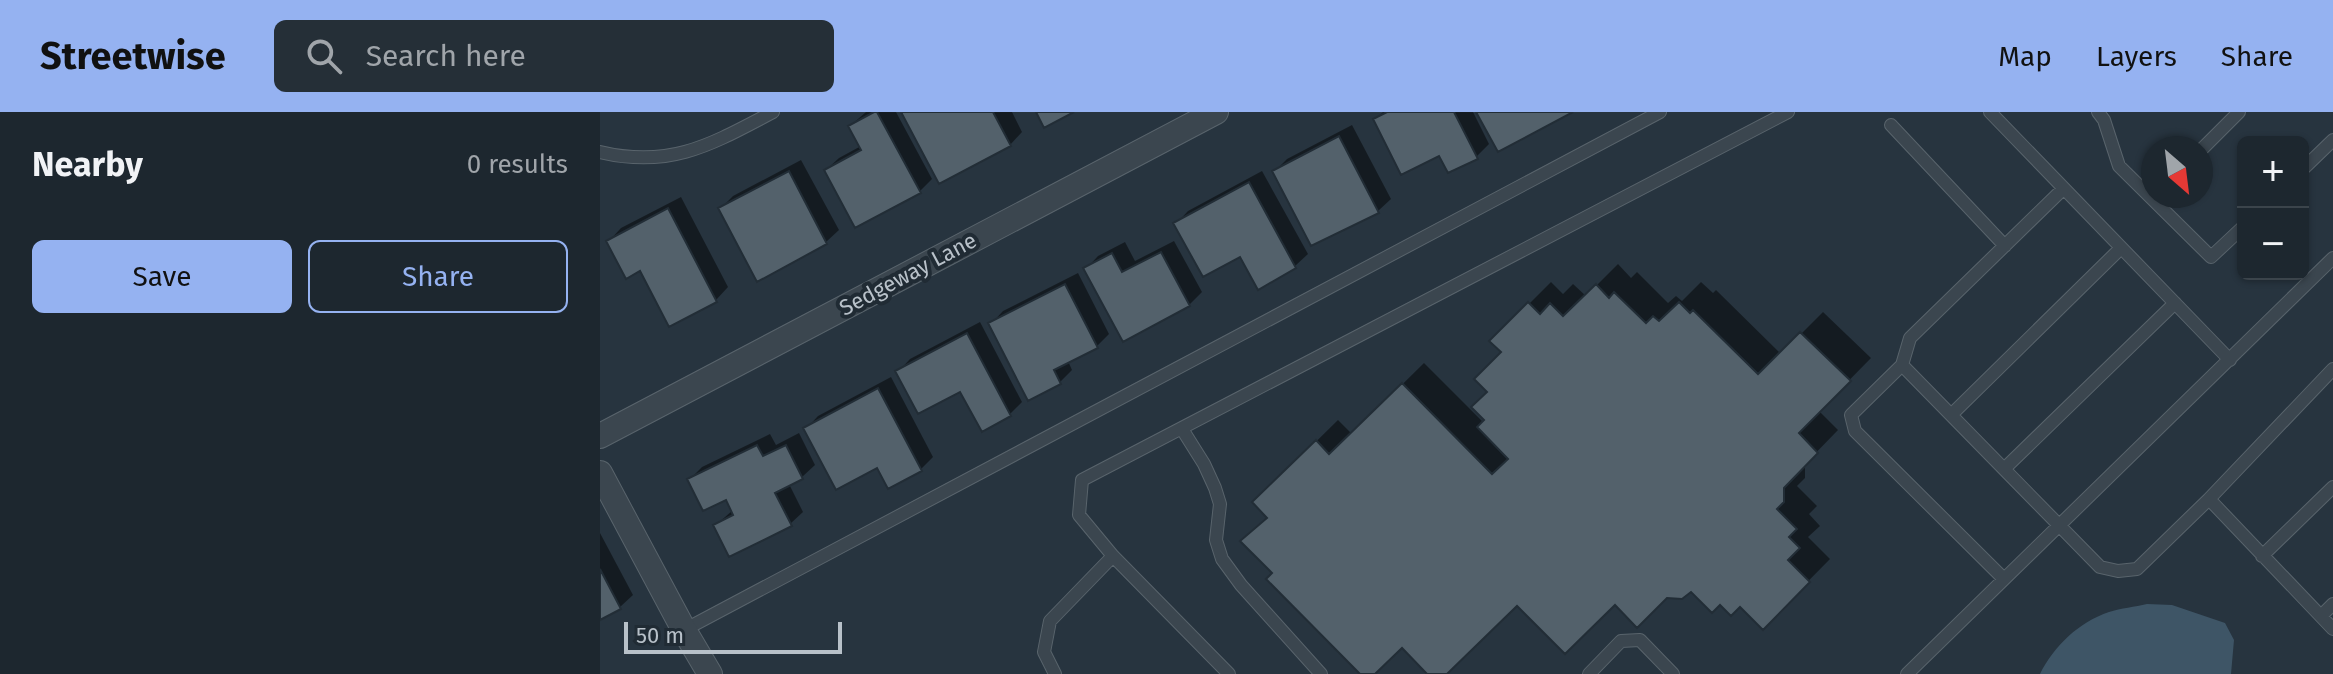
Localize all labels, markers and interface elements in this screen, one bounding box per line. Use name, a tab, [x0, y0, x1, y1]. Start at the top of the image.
search box	[274, 20, 834, 92]
text: Streetwise	[40, 33, 226, 79]
icon: search	[302, 34, 346, 78]
text: Search here	[366, 38, 526, 74]
text: Map	[1998, 40, 2052, 73]
text: Layers	[2096, 40, 2177, 73]
text: Share	[2221, 40, 2293, 73]
north arrow	[2141, 136, 2213, 208]
map controls	[2237, 136, 2309, 280]
button: +	[2237, 136, 2309, 208]
text: Nearby	[32, 144, 143, 185]
text: 0 results	[467, 149, 568, 180]
button: −	[2237, 208, 2309, 280]
street label: Sedgeway Lane	[835, 226, 981, 322]
button: Save	[32, 240, 292, 313]
button: Share	[308, 240, 568, 313]
scale bar	[624, 618, 842, 654]
text: 50 m	[636, 622, 684, 649]

